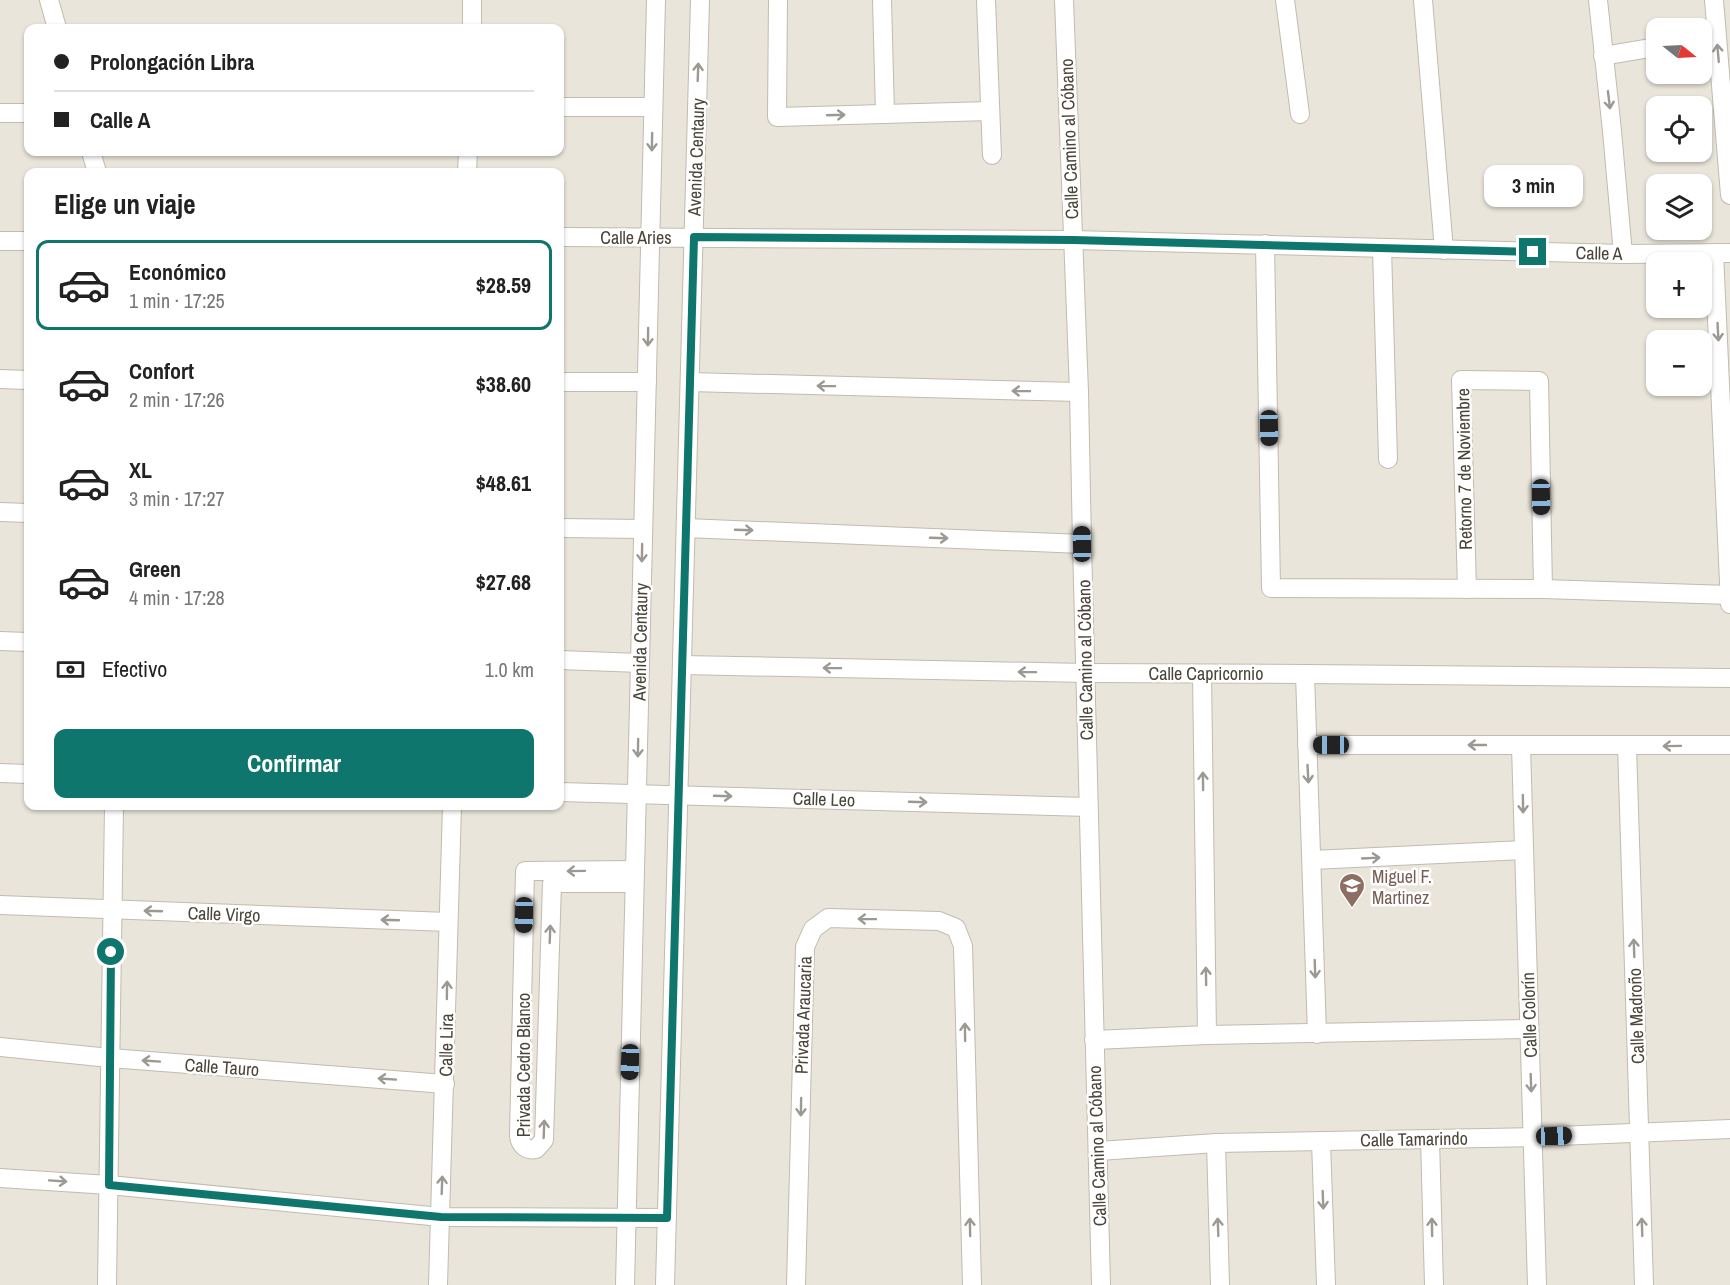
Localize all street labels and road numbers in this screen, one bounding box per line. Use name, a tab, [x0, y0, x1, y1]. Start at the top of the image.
street label: Calle Camino al Cóbano	[1054, 58, 1084, 220]
street label: Avenida Centaury	[681, 97, 711, 217]
street label: Calle Aries	[600, 225, 672, 250]
street label: Calle A	[1575, 240, 1623, 266]
street label: Retorno 7 de Noviembre	[1450, 388, 1478, 550]
street label: Calle Camino al Cóbano	[1071, 579, 1099, 741]
street label: Avenida Centaury	[626, 582, 654, 702]
street label: Calle Capricornio	[1149, 661, 1263, 686]
street label: Calle Leo	[792, 785, 856, 813]
street label: Calle Virgo	[187, 900, 261, 928]
street label: Privada Araucaria	[788, 956, 818, 1074]
street label: Calle Madroño	[1622, 968, 1650, 1064]
street label: Calle Colorín	[1515, 972, 1543, 1058]
street label: Privada Cedro Blanco	[511, 993, 536, 1137]
street label: Calle Lira	[433, 1013, 459, 1077]
street label: Calle Tauro	[184, 1052, 260, 1082]
street label: Calle Camino al Cóbano	[1082, 1065, 1112, 1227]
street label: Calle Tamarindo	[1360, 1126, 1468, 1152]

